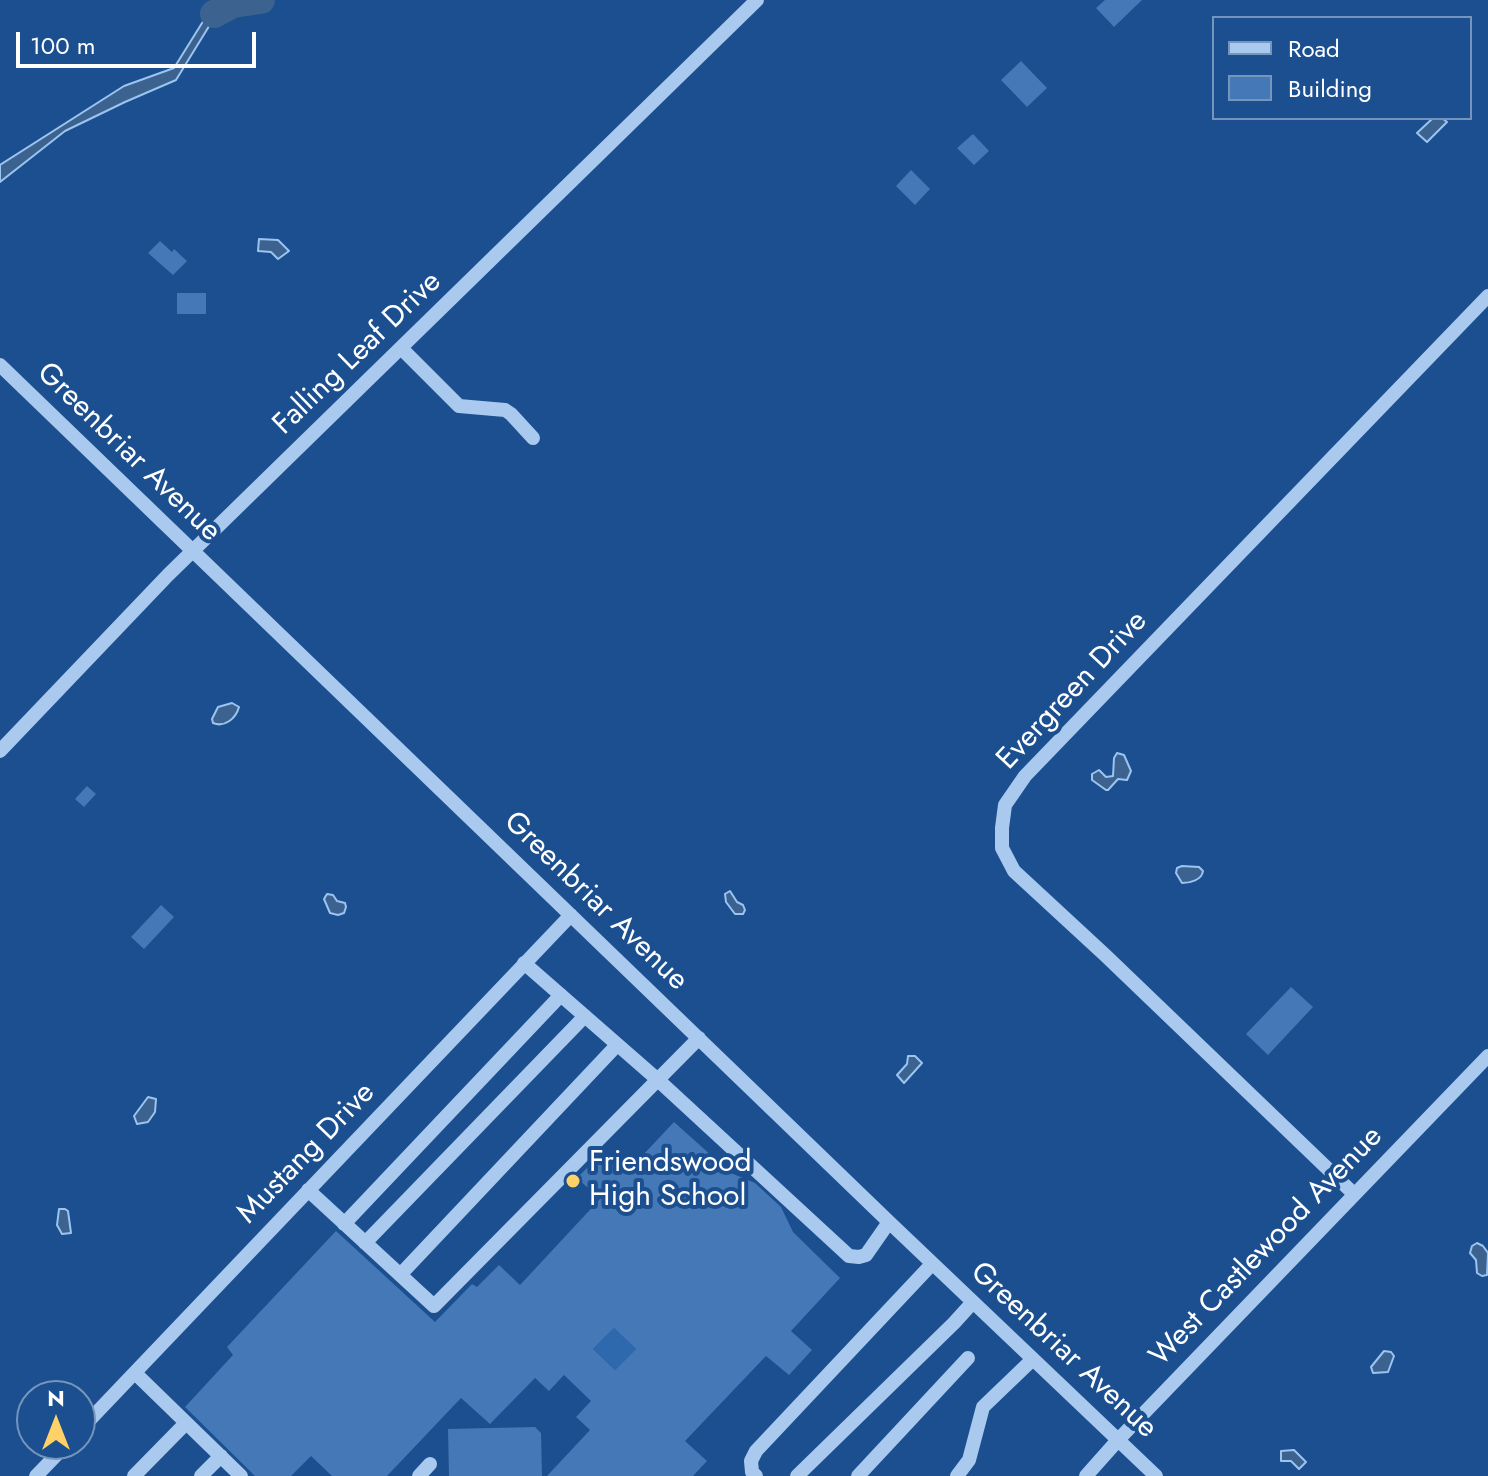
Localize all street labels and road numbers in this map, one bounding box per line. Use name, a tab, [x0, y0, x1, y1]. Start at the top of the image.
street label: Falling Leaf Drive	[267, 265, 449, 443]
street label: Greenbriar Avenue	[28, 356, 228, 550]
street label: Evergreen Drive	[990, 604, 1156, 778]
street label: Greenbriar Avenue	[495, 805, 695, 999]
street label: Mustang Drive	[231, 1076, 383, 1232]
street label: West Castlewood Avenue	[1143, 1120, 1391, 1374]
street label: Greenbriar Avenue	[962, 1255, 1164, 1447]

